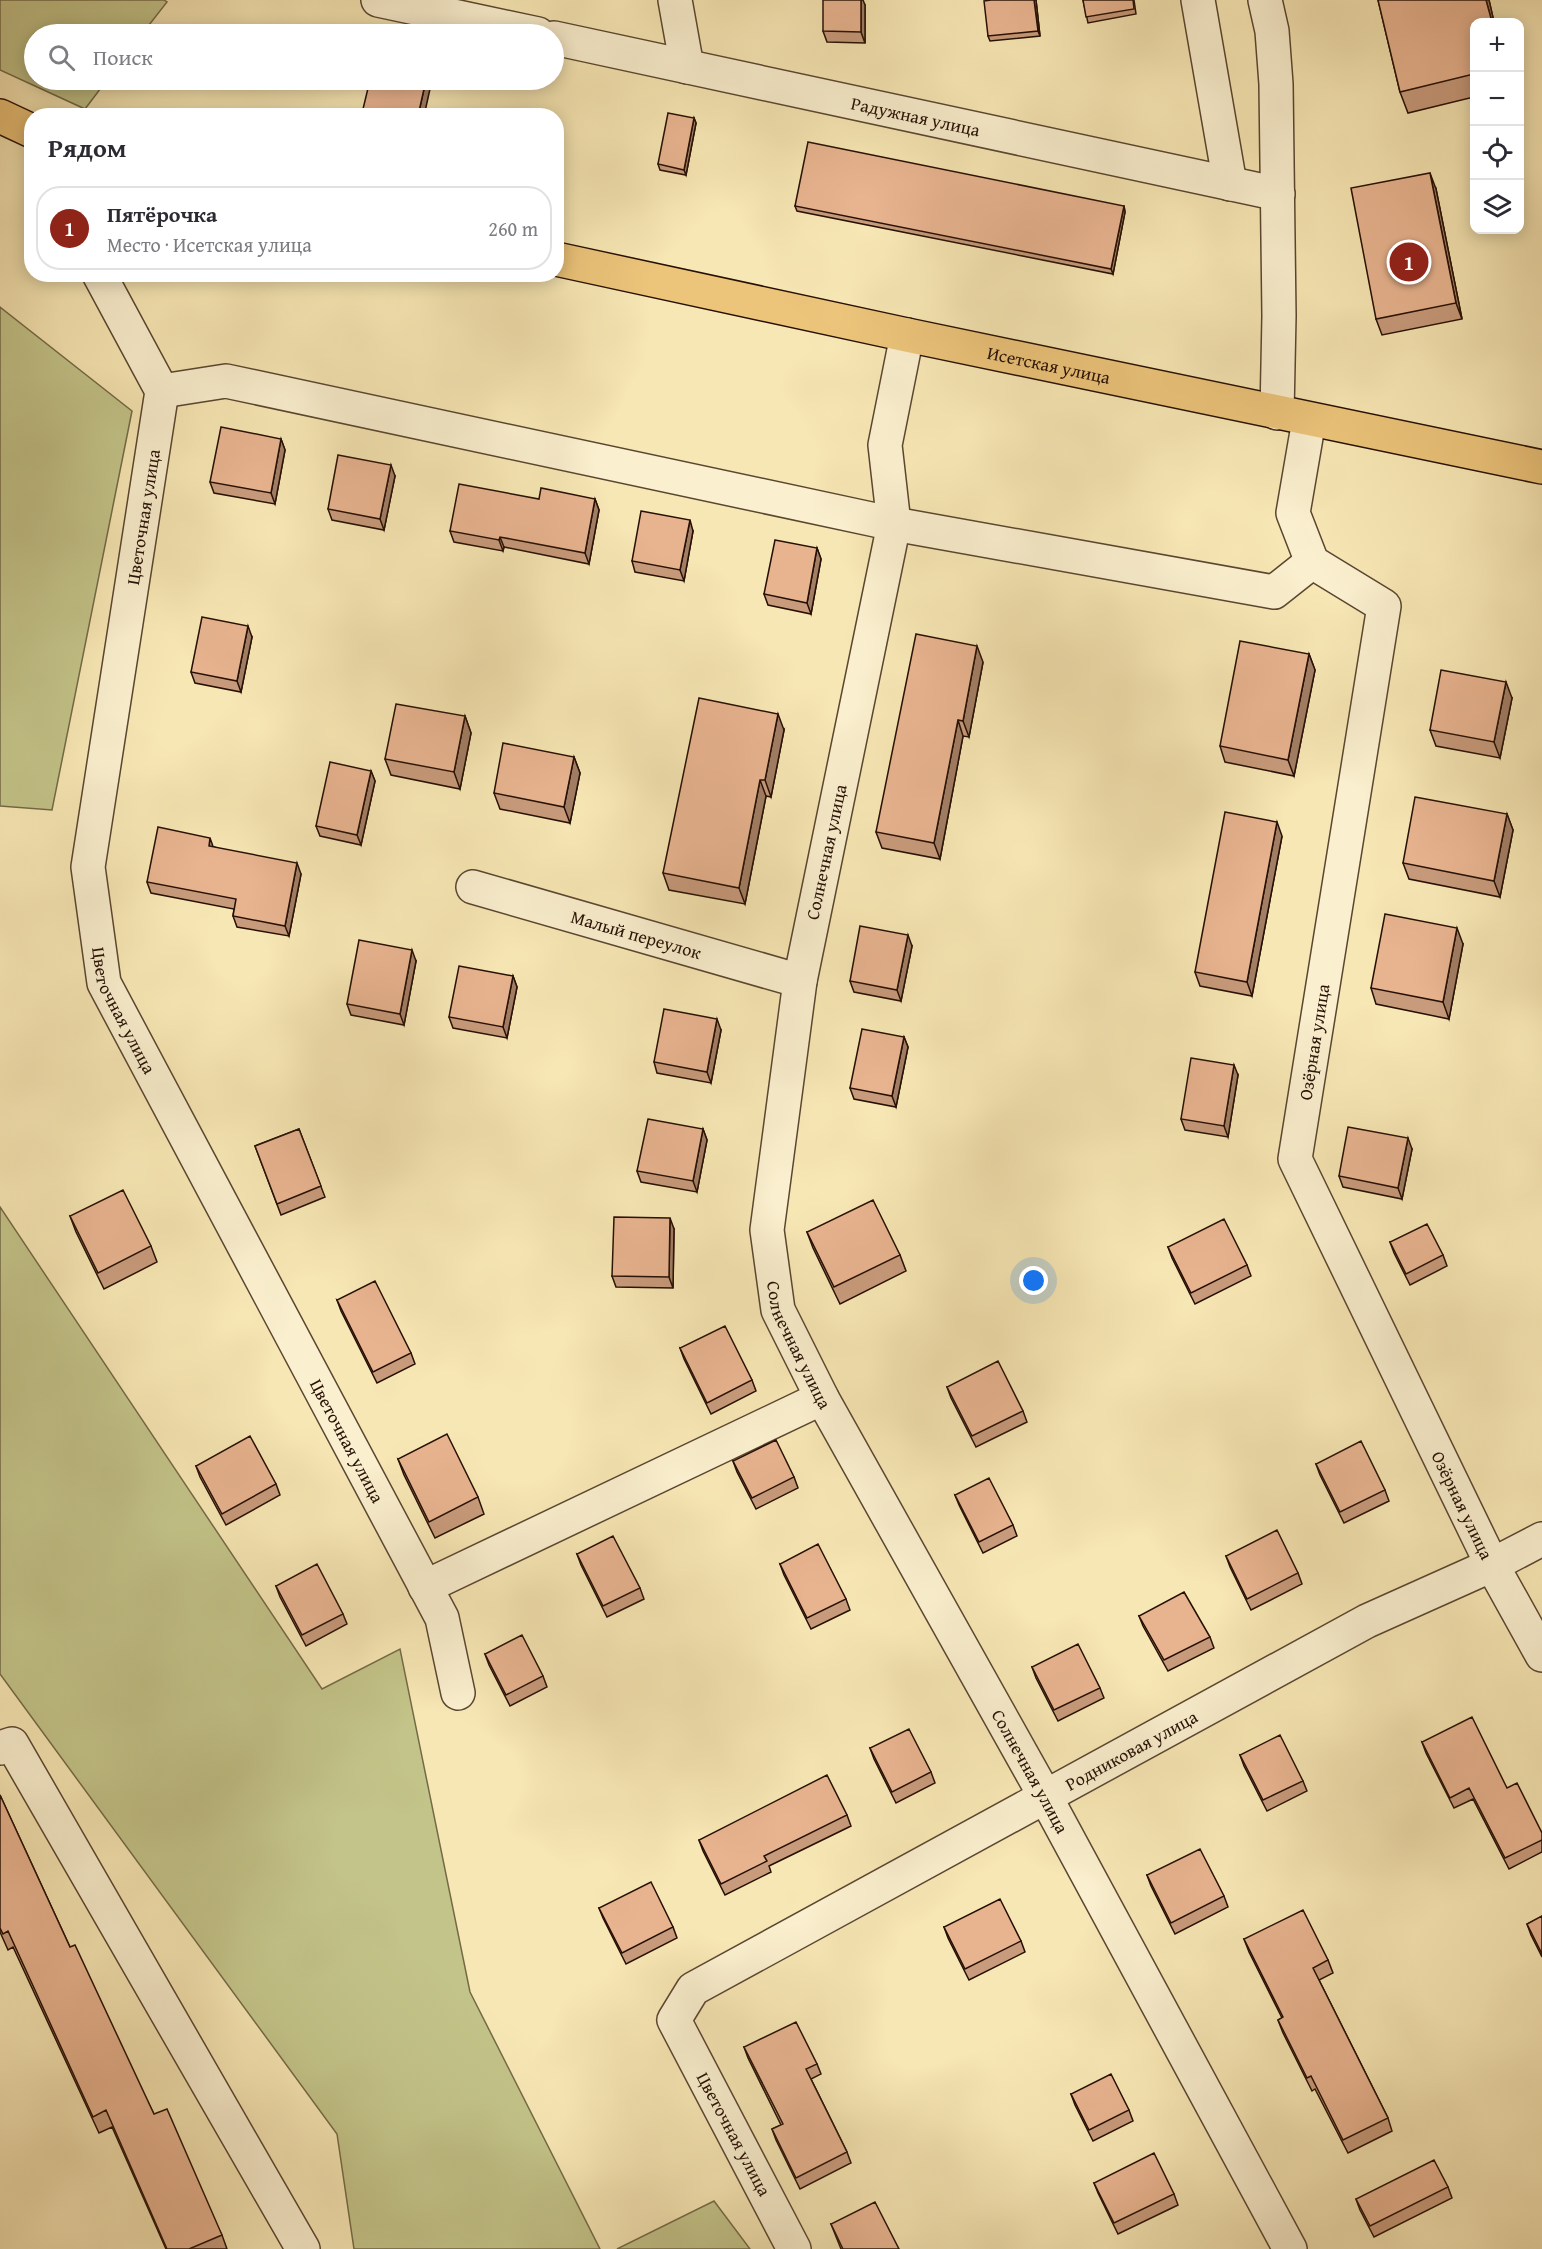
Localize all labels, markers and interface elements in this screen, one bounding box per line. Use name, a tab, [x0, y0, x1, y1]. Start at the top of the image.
map controls	[1470, 18, 1524, 234]
button: +	[1470, 18, 1524, 72]
search box	[24, 24, 564, 90]
icon: search	[45, 41, 78, 74]
text: Поиск	[93, 41, 153, 73]
button: −	[1470, 72, 1524, 126]
street label: Радужная улица	[849, 89, 983, 143]
button: locate	[1470, 126, 1524, 180]
text: Рядом	[48, 128, 126, 167]
button: layers	[1470, 180, 1524, 234]
text: Пятёрочка	[107, 198, 217, 230]
text: 1	[64, 214, 75, 243]
text: 260 m	[488, 214, 538, 243]
text: Место · Исетская улица	[107, 230, 312, 259]
pin: 1	[1390, 240, 1428, 284]
street label: Исетская улица	[985, 339, 1113, 391]
street label: Цветочная улица	[119, 447, 167, 587]
street label: Солнечная улица	[798, 781, 854, 922]
street label: Малый переулок	[568, 902, 705, 966]
street label: Цветочная улица	[86, 945, 164, 1079]
street label: Озёрная улица	[1291, 981, 1337, 1102]
your location	[1019, 1266, 1048, 1295]
street label: Солнечная улица	[761, 1279, 839, 1414]
street label: Цветочная улица	[303, 1374, 392, 1508]
street label: Озёрная улица	[1425, 1446, 1501, 1564]
street label: Родниковая улица	[1060, 1702, 1203, 1797]
street label: Солнечная улица	[985, 1704, 1076, 1838]
street label: Цветочная улица	[690, 2067, 778, 2201]

